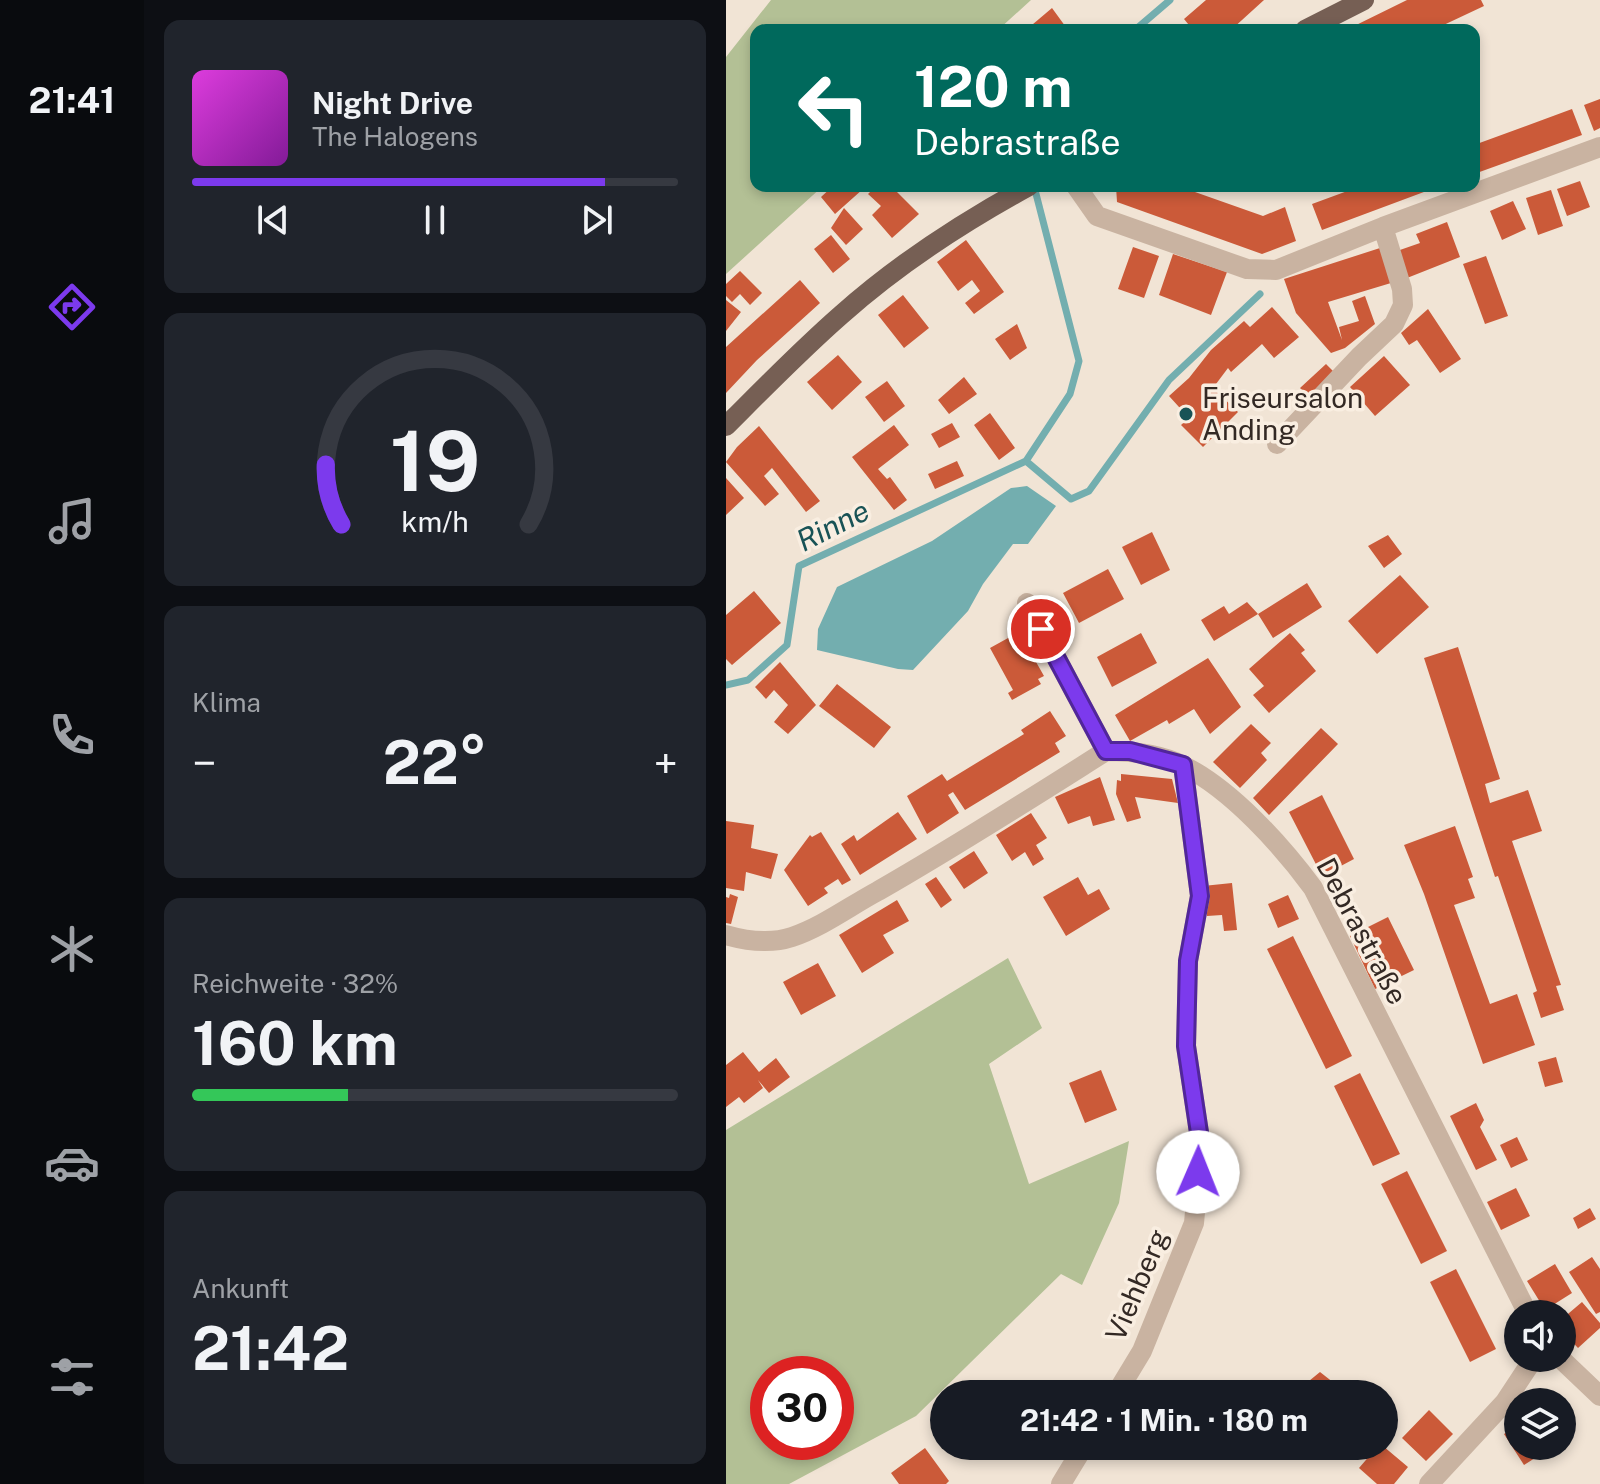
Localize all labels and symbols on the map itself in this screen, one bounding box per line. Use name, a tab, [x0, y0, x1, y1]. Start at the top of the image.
place label: Friseursalon Anding	[1202, 381, 1363, 446]
marker: Friseursalon Anding	[1177, 405, 1195, 423]
water label: Rinne	[790, 492, 875, 559]
pin	[1007, 595, 1075, 663]
street label: Debrastraße	[1310, 852, 1415, 1010]
position arrow	[1156, 1130, 1240, 1214]
street label: Viehberg	[1098, 1224, 1175, 1346]
speed limit sign: 30	[750, 1356, 854, 1460]

